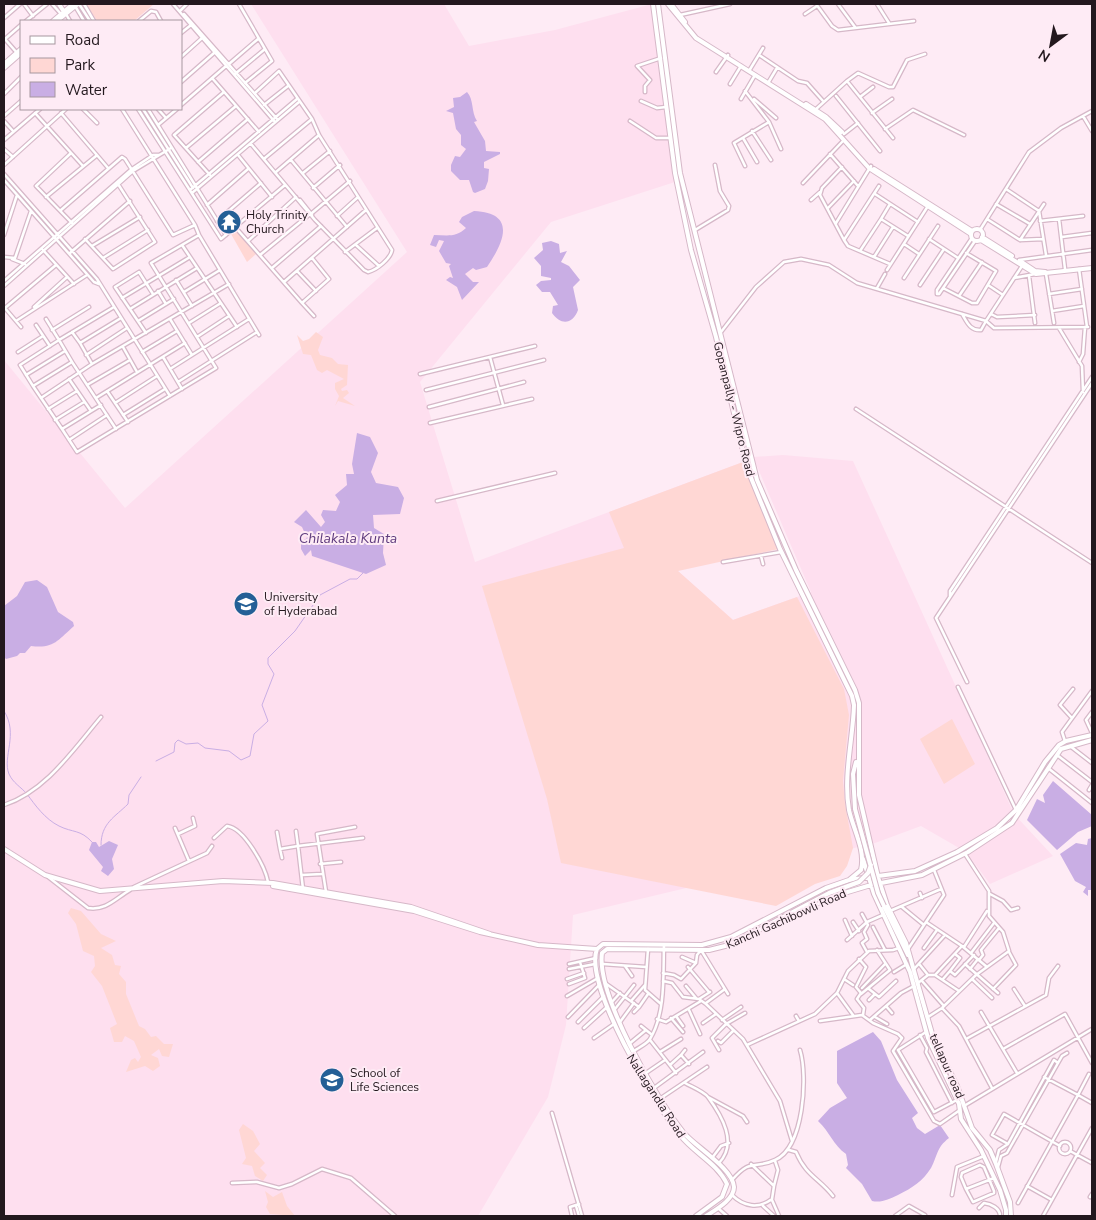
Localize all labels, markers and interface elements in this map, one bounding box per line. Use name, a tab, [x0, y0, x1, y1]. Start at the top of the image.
legend	[20, 20, 182, 110]
north arrow	[1026, 20, 1076, 70]
text: Road	[65, 30, 100, 50]
text: N	[1035, 45, 1054, 66]
text: Park	[65, 55, 95, 75]
text: Water	[65, 80, 108, 100]
place label: Holy Trinity Church	[246, 207, 309, 237]
temple icon: Holy Trinity Church	[216, 209, 242, 235]
street label: Gopanpally - Wipro Road	[710, 340, 758, 478]
water label: Chilakala Kunta	[299, 529, 397, 548]
place label: University of Hyderabad	[264, 589, 337, 619]
school or university icon: University of Hyderabad	[233, 591, 259, 617]
street label: Kanchi Gachibowli Road	[723, 885, 849, 953]
street label: tellapur road	[926, 1031, 968, 1101]
street label: Nallagandla Road	[623, 1051, 689, 1141]
place label: School of Life Sciences	[350, 1065, 419, 1095]
school or university icon: School of Life Sciences	[319, 1067, 345, 1093]

